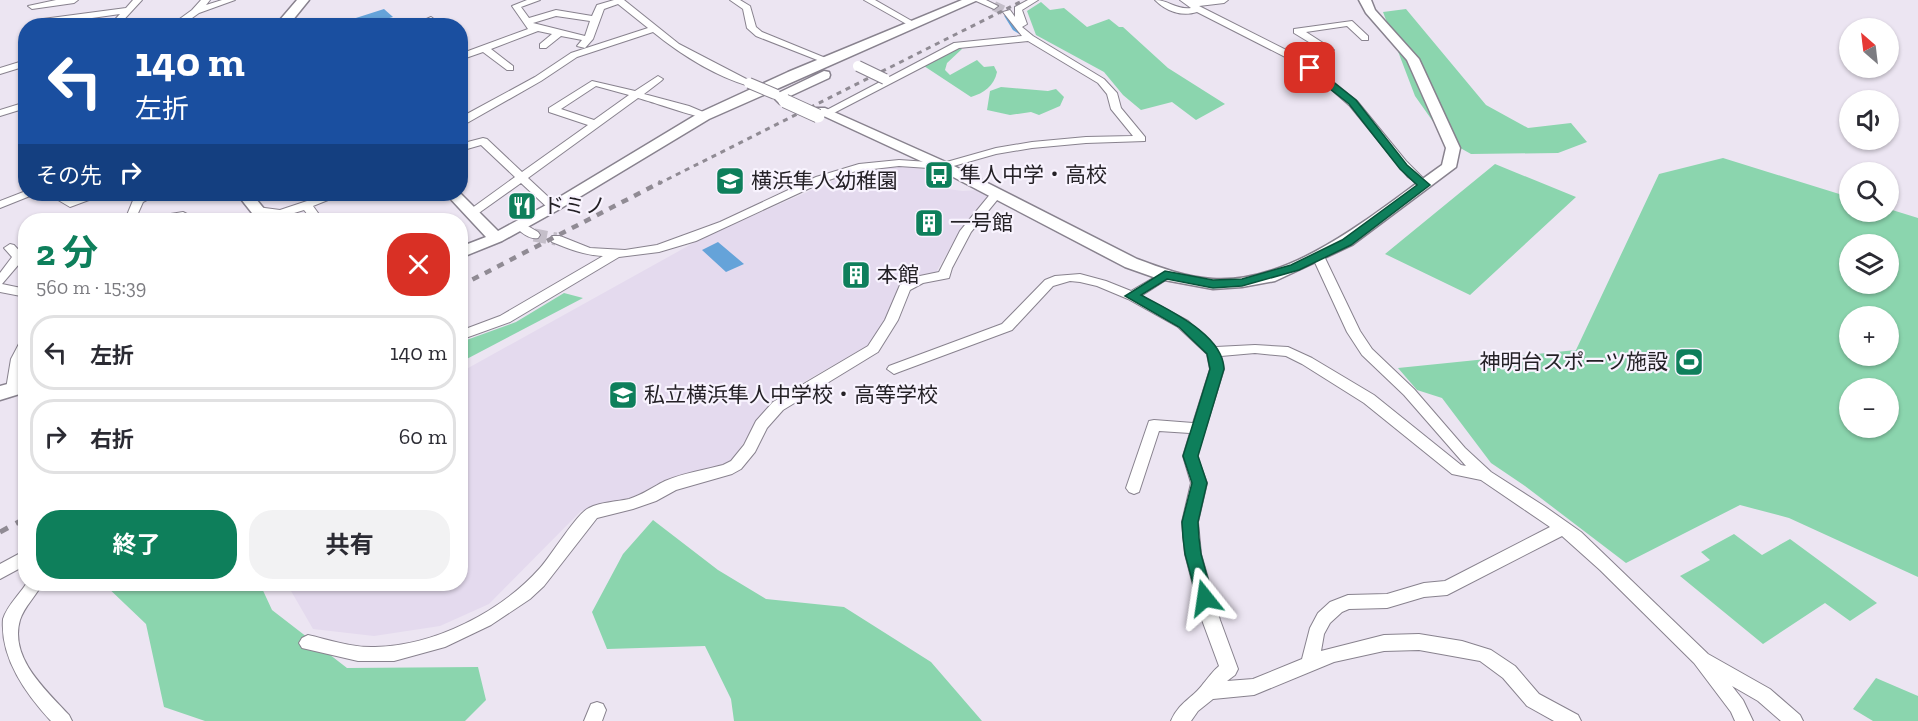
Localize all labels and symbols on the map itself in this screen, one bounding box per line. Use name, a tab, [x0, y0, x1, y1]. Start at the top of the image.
north arrow	[1839, 18, 1899, 78]
pin	[1284, 42, 1335, 93]
bus stop icon: 隼人中学・高校	[923, 159, 955, 191]
place label: 隼人中学・高校	[960, 162, 1107, 187]
school or university icon: 横浜隼人幼稚園	[714, 165, 746, 197]
place label: 横浜隼人幼稚園	[751, 168, 898, 193]
restaurant icon: ドミノ	[506, 190, 538, 222]
place label: ドミノ	[543, 193, 606, 218]
building icon: 一号館	[913, 207, 945, 239]
place label: 一号館	[950, 210, 1013, 235]
building icon: 本館	[840, 259, 872, 291]
place label: 本館	[877, 262, 919, 287]
sports icon: 神明台スポーツ施設	[1673, 346, 1705, 378]
place label: 神明台スポーツ施設	[1479, 349, 1668, 374]
school or university icon: 私立横浜隼人中学校・高等学校	[607, 379, 639, 411]
place label: 私立横浜隼人中学校・高等学校	[644, 382, 938, 407]
position arrow	[1173, 566, 1237, 630]

